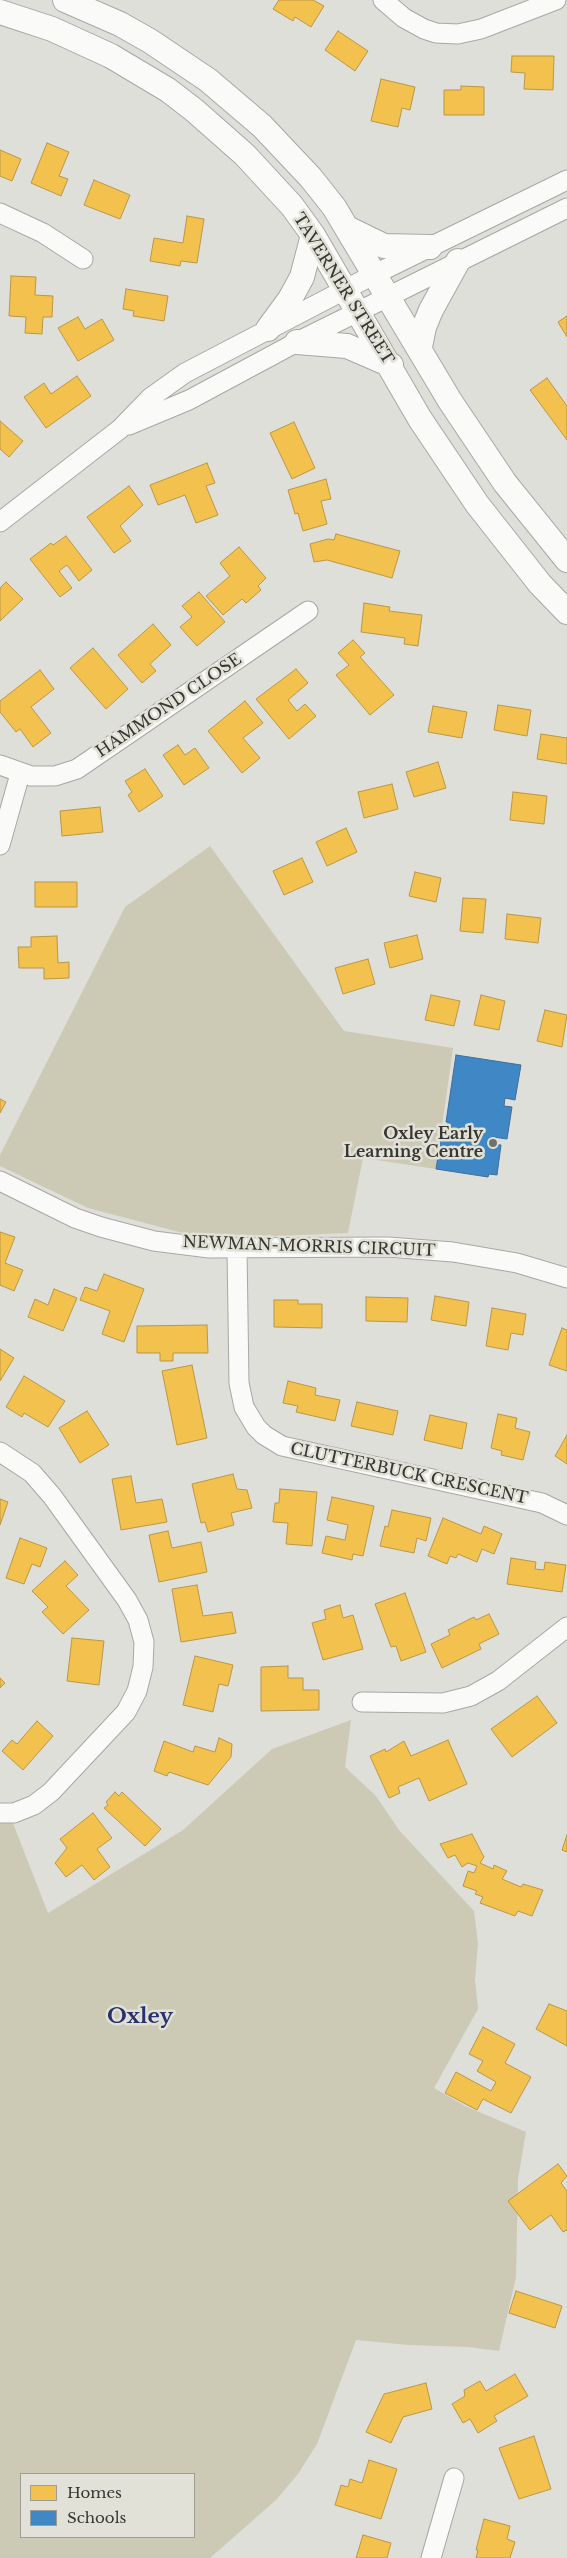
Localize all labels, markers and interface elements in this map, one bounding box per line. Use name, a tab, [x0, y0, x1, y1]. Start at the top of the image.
street label: TAVERNER STREET	[289, 210, 397, 368]
street label: HAMMOND CLOSE	[93, 650, 245, 762]
place label: Oxley Early Learning Centre	[344, 1124, 483, 1162]
marker: Oxley Early Learning Centre	[487, 1137, 499, 1149]
street label: NEWMAN-MORRIS CIRCUIT	[182, 1233, 436, 1261]
street label: CLUTTERBUCK CRESCENT	[288, 1439, 530, 1509]
district label: Oxley	[107, 2004, 173, 2030]
legend	[20, 2473, 195, 2538]
text: Homes	[67, 2483, 122, 2502]
text: Schools	[67, 2508, 126, 2527]

